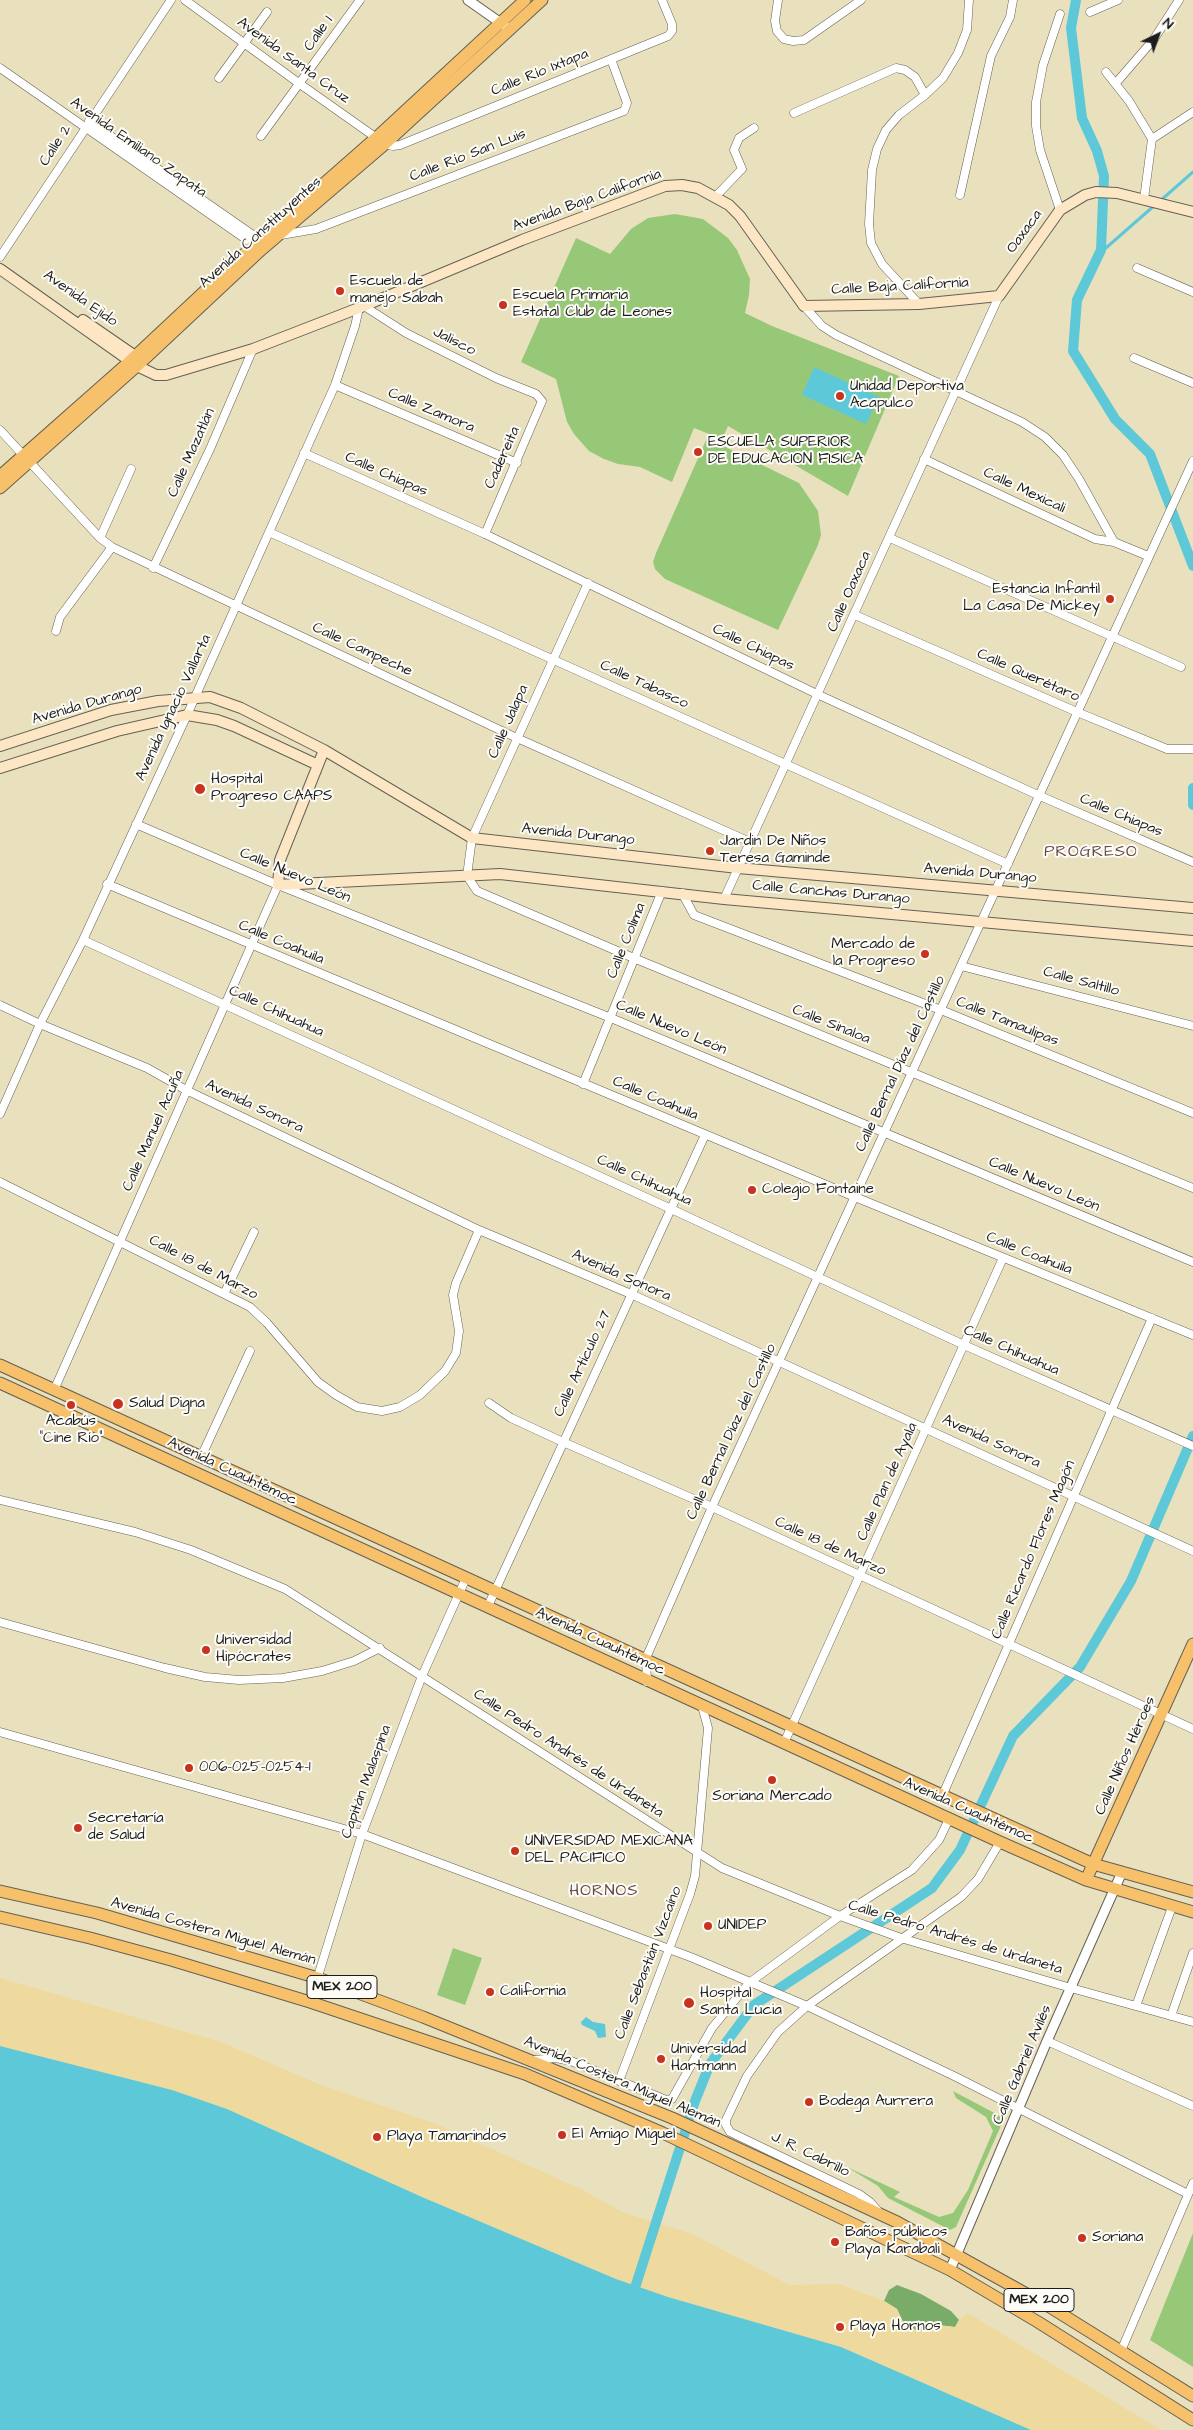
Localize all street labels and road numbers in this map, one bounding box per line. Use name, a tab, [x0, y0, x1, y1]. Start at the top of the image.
street label: Calle 1	[300, 13, 338, 55]
street label: Avenida Santa Cruz	[233, 14, 353, 108]
street label: Calle Río Ixtapa	[489, 45, 591, 101]
street label: Avenida Emiliano Zapata	[66, 94, 210, 202]
street label: Calle 2	[36, 122, 76, 170]
street label: Calle Río San Luis	[407, 126, 529, 186]
street label: Avenida Baja California	[510, 166, 664, 236]
street label: Avenida Constituyentes	[196, 173, 326, 293]
street label: Oaxaca	[1003, 207, 1047, 257]
street label: Avenida Ejido	[39, 267, 121, 331]
street label: Calle Baja California	[831, 274, 969, 300]
street label: Jalisco	[430, 324, 478, 360]
street label: Calle Zamora	[385, 385, 477, 437]
street label: Calle Mazatlán	[164, 406, 220, 500]
street label: Cadereita	[481, 424, 525, 492]
street label: Calle Chiapas	[342, 449, 430, 501]
street label: Calle Mexicali	[980, 464, 1068, 518]
street label: Calle Oaxaca	[824, 549, 876, 635]
street label: Calle Campeche	[309, 619, 415, 681]
street label: Calle Chiapas	[709, 621, 797, 675]
street label: Avenida Ignacio Vallarta	[132, 632, 216, 784]
street label: Calle Querétaro	[974, 645, 1082, 707]
street label: Calle Tabasco	[597, 657, 691, 713]
street label: Avenida Durango	[30, 681, 144, 729]
street label: Calle Jalapa	[485, 682, 533, 762]
street label: Calle Chiapas	[1077, 790, 1165, 842]
street label: Avenida Durango	[521, 820, 635, 850]
street label: Calle Nuevo León	[237, 844, 353, 908]
street label: Avenida Durango	[923, 860, 1037, 888]
street label: Calle Canchas Durango	[752, 877, 910, 909]
street label: Calle Colima	[604, 901, 650, 981]
street label: Calle Coahuila	[236, 917, 326, 969]
street label: Calle Saltillo	[1041, 963, 1121, 1001]
street label: Calle Bernal Díaz del Castillo	[852, 973, 950, 1155]
street label: Calle Chihuahua	[226, 982, 326, 1042]
street label: Calle Tamaulipas	[953, 993, 1061, 1051]
street label: Calle Nuevo León	[613, 996, 729, 1060]
street label: Calle Sinaloa	[789, 1001, 873, 1049]
street label: Calle Manuel Acuña	[119, 1068, 189, 1194]
street label: Calle Coahuila	[610, 1073, 700, 1125]
street label: Avenida Sonora	[202, 1076, 306, 1138]
street label: Calle Chihuahua	[594, 1151, 694, 1211]
street label: Calle Nuevo León	[986, 1153, 1102, 1217]
street label: Calle Coahuila	[983, 1229, 1075, 1279]
street label: Calle 18 de Marzo	[145, 1232, 261, 1304]
street label: Avenida Sonora	[569, 1246, 673, 1306]
street label: Calle Artículo 27	[551, 1308, 615, 1420]
street label: Calle Chihuahua	[960, 1322, 1062, 1380]
street label: Calle Bernal Díaz del Castillo	[683, 1341, 781, 1523]
street label: Avenida Sonora	[939, 1411, 1043, 1473]
street label: Calle Plan de Ayala	[854, 1420, 922, 1544]
street label: Avenida Cuauhtémoc	[164, 1434, 300, 1510]
street label: Calle Ricardo Flores Magón	[988, 1458, 1080, 1642]
street label: Calle 18 de Marzo	[771, 1513, 889, 1581]
street label: Avenida Cuauhtémoc	[532, 1604, 668, 1680]
street label: Calle Pedro Andrés de Urdaneta	[470, 1686, 666, 1822]
street label: Calle Niños Héroes	[1092, 1694, 1160, 1818]
street label: Capitán Malaspina	[338, 1723, 396, 1841]
street label: Avenida Cuauhtémoc	[900, 1774, 1036, 1848]
street label: Calle Sebastián Vizcaíno	[612, 1884, 686, 2042]
street label: Avenida Costera Miguel Alemán	[108, 1894, 318, 1970]
street label: Calle Pedro Andrés de Urdaneta	[846, 1897, 1064, 1979]
road number: MEX 200	[307, 1975, 377, 1998]
street label: Calle Gabriel Avilés	[990, 2002, 1056, 2128]
street label: Avenida Costera Miguel Alemán	[521, 2033, 723, 2133]
street label: J. R. Cabrillo	[768, 2128, 852, 2182]
road number: MEX 200	[1004, 2288, 1074, 2312]

